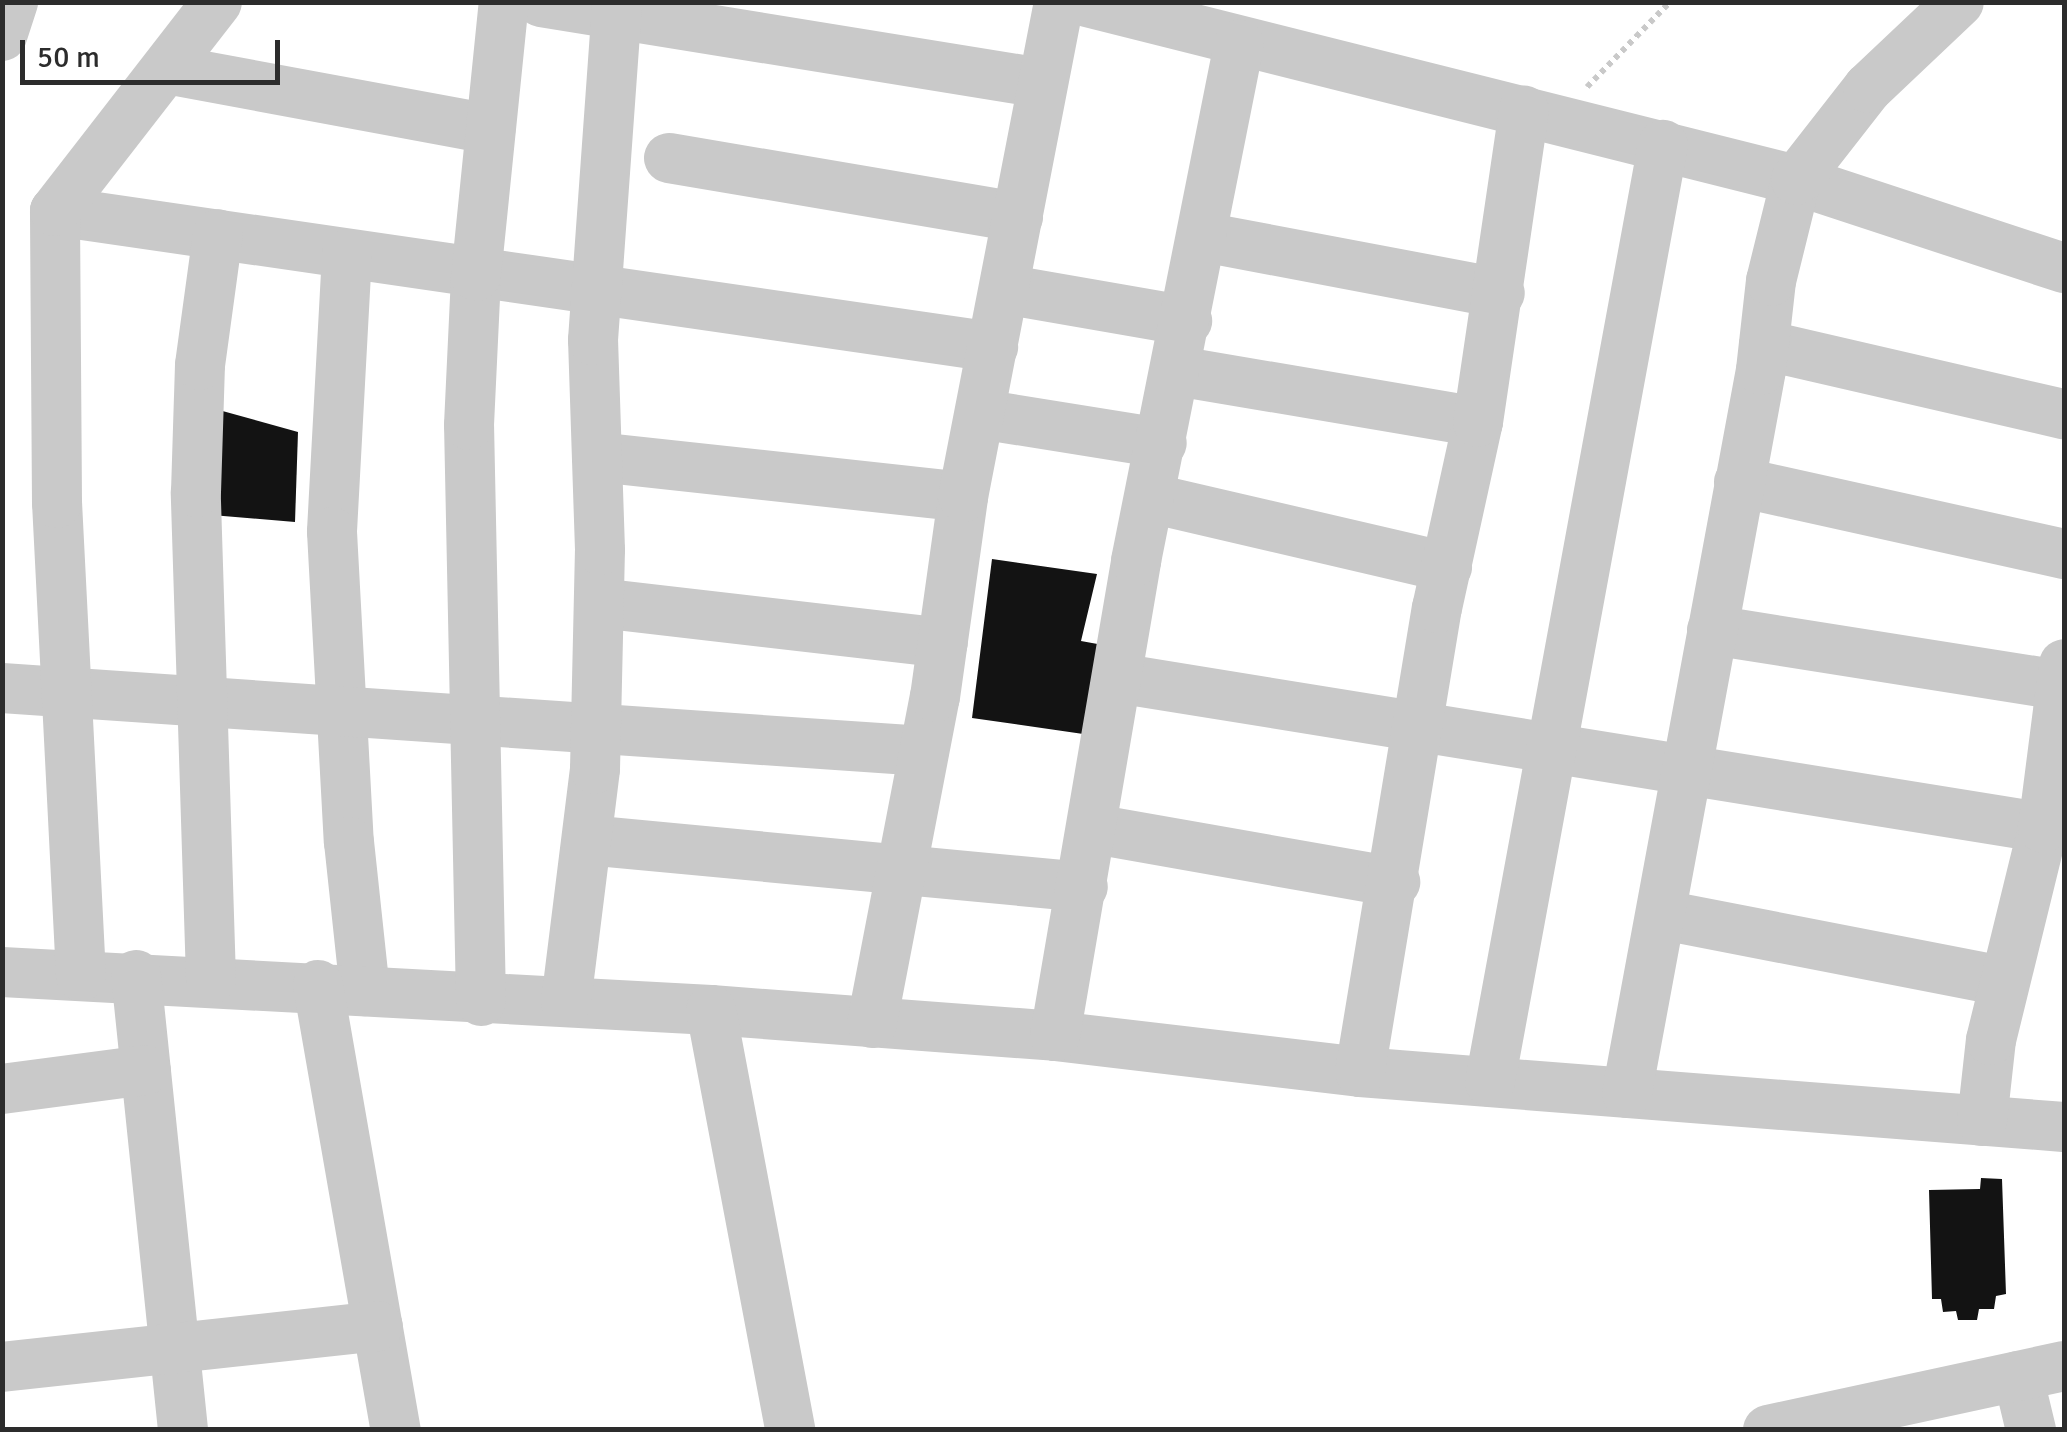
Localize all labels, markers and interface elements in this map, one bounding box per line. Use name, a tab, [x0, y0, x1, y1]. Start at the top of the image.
scale bar	[25, 20, 285, 82]
text: 50 m	[37, 39, 100, 76]

